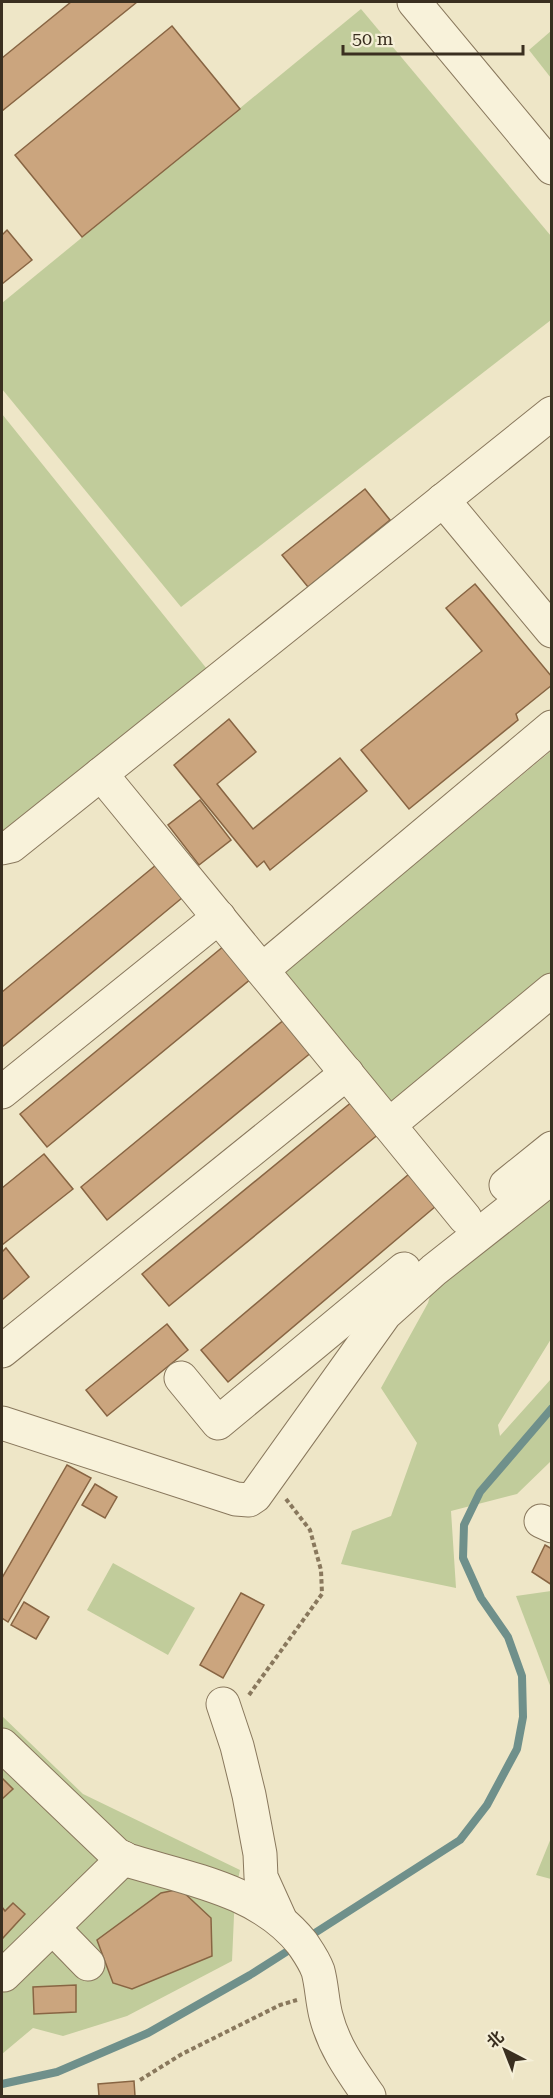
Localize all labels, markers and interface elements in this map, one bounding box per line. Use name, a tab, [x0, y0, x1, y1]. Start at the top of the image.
scale bar	[343, 18, 523, 56]
text: 50 m	[352, 28, 393, 49]
north arrow	[475, 2020, 535, 2080]
text: 北	[483, 2027, 508, 2052]

